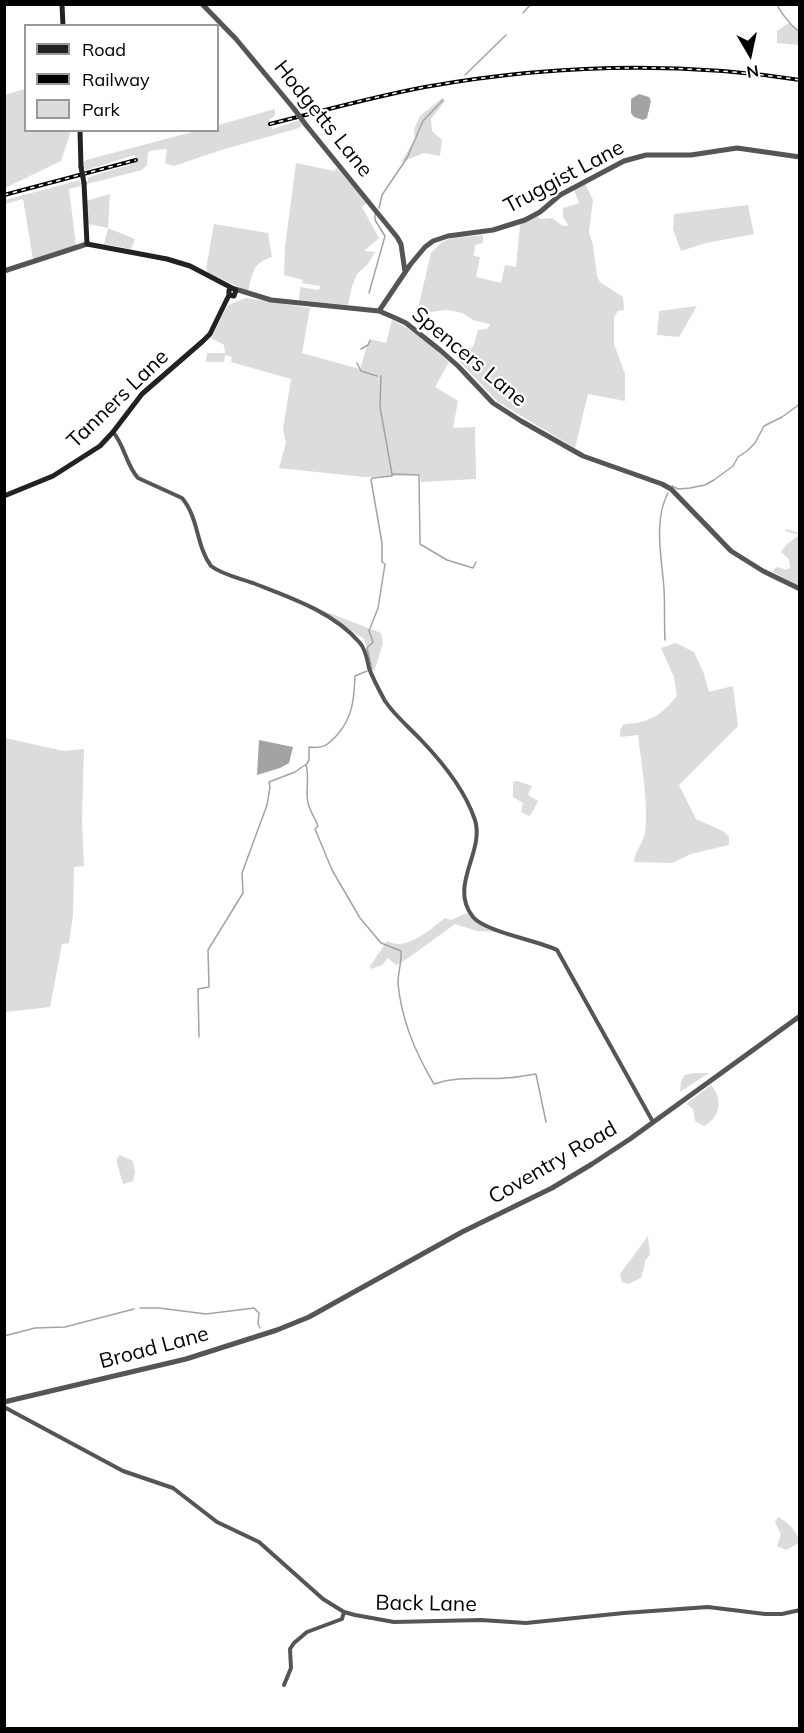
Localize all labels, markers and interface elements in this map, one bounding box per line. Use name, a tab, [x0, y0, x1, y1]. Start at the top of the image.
legend	[24, 24, 219, 132]
north arrow	[720, 24, 780, 84]
text: Road	[82, 38, 126, 61]
street label: Hodgetts Lane	[268, 56, 378, 182]
text: N	[745, 61, 760, 83]
text: Railway	[82, 68, 150, 91]
text: Park	[82, 98, 120, 121]
street label: Truggist Lane	[500, 135, 628, 219]
street label: Spencers Lane	[406, 302, 532, 412]
street label: Tanners Lane	[62, 344, 174, 454]
street label: Coventry Road	[484, 1116, 622, 1210]
street label: Broad Lane	[97, 1321, 211, 1375]
street label: Back Lane	[375, 1591, 477, 1617]

